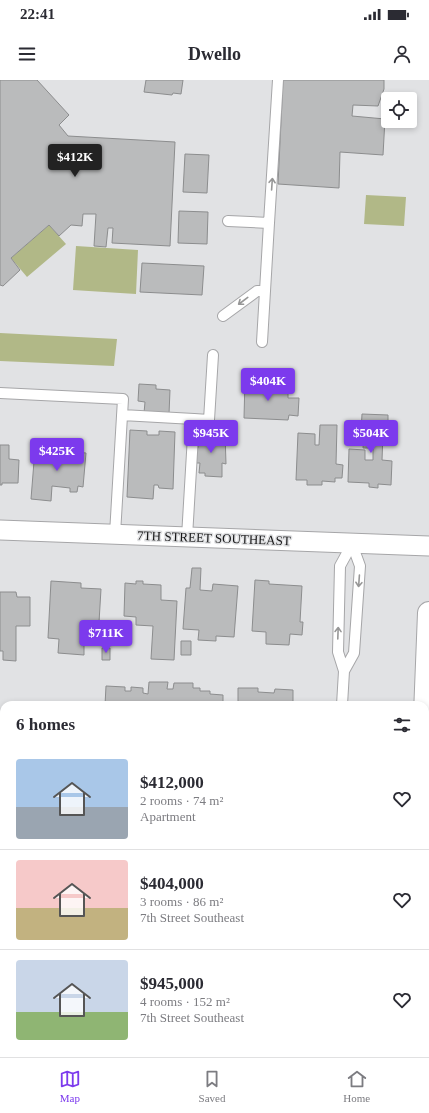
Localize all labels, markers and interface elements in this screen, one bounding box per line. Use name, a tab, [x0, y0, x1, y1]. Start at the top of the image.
text: 22:41	[20, 6, 55, 22]
icon: menu	[16, 43, 38, 65]
icon: person	[391, 43, 413, 65]
text: Dwello	[188, 44, 241, 64]
map controls	[381, 92, 417, 128]
button: locate	[381, 92, 417, 128]
pin: $412K	[47, 144, 103, 178]
text: $412K	[57, 149, 93, 164]
one-way arrow	[268, 178, 275, 191]
one-way arrow	[238, 297, 249, 305]
pin: $404K	[240, 368, 296, 402]
text: $404K	[250, 373, 286, 388]
pin: $945K	[183, 420, 239, 454]
pin: $504K	[343, 420, 399, 454]
text: $945K	[193, 425, 229, 440]
text: $504K	[353, 425, 389, 440]
pin: $425K	[29, 438, 85, 472]
text: $425K	[39, 443, 75, 458]
street label: 7TH STREET SOUTHEAST	[137, 528, 291, 548]
one-way arrow	[356, 574, 363, 587]
pin: $711K	[78, 620, 134, 654]
text: $711K	[88, 625, 124, 640]
one-way arrow	[334, 627, 342, 640]
icon: filters	[391, 714, 413, 736]
text: 6 homes	[16, 715, 75, 734]
text: $412,000	[140, 773, 204, 792]
icon: home	[48, 775, 96, 823]
icon: heart	[391, 788, 413, 810]
text: 2 rooms · 74 m²	[140, 793, 223, 808]
text: Apartment	[140, 809, 196, 824]
text: $404,000	[140, 874, 204, 893]
icon: home	[48, 876, 96, 924]
icon: heart	[391, 889, 413, 911]
text: 3 rooms · 86 m²	[140, 894, 223, 909]
text: 7th Street Southeast	[140, 910, 244, 925]
text: $945,000	[140, 974, 204, 993]
icon: home	[48, 976, 96, 1024]
icon: heart	[391, 989, 413, 1011]
text: 4 rooms · 152 m²	[140, 994, 230, 1009]
text: 7th Street Southeast	[140, 1010, 244, 1025]
tab: Map	[59, 1068, 81, 1104]
tab: Saved	[199, 1068, 225, 1104]
tab: Home	[343, 1068, 370, 1104]

